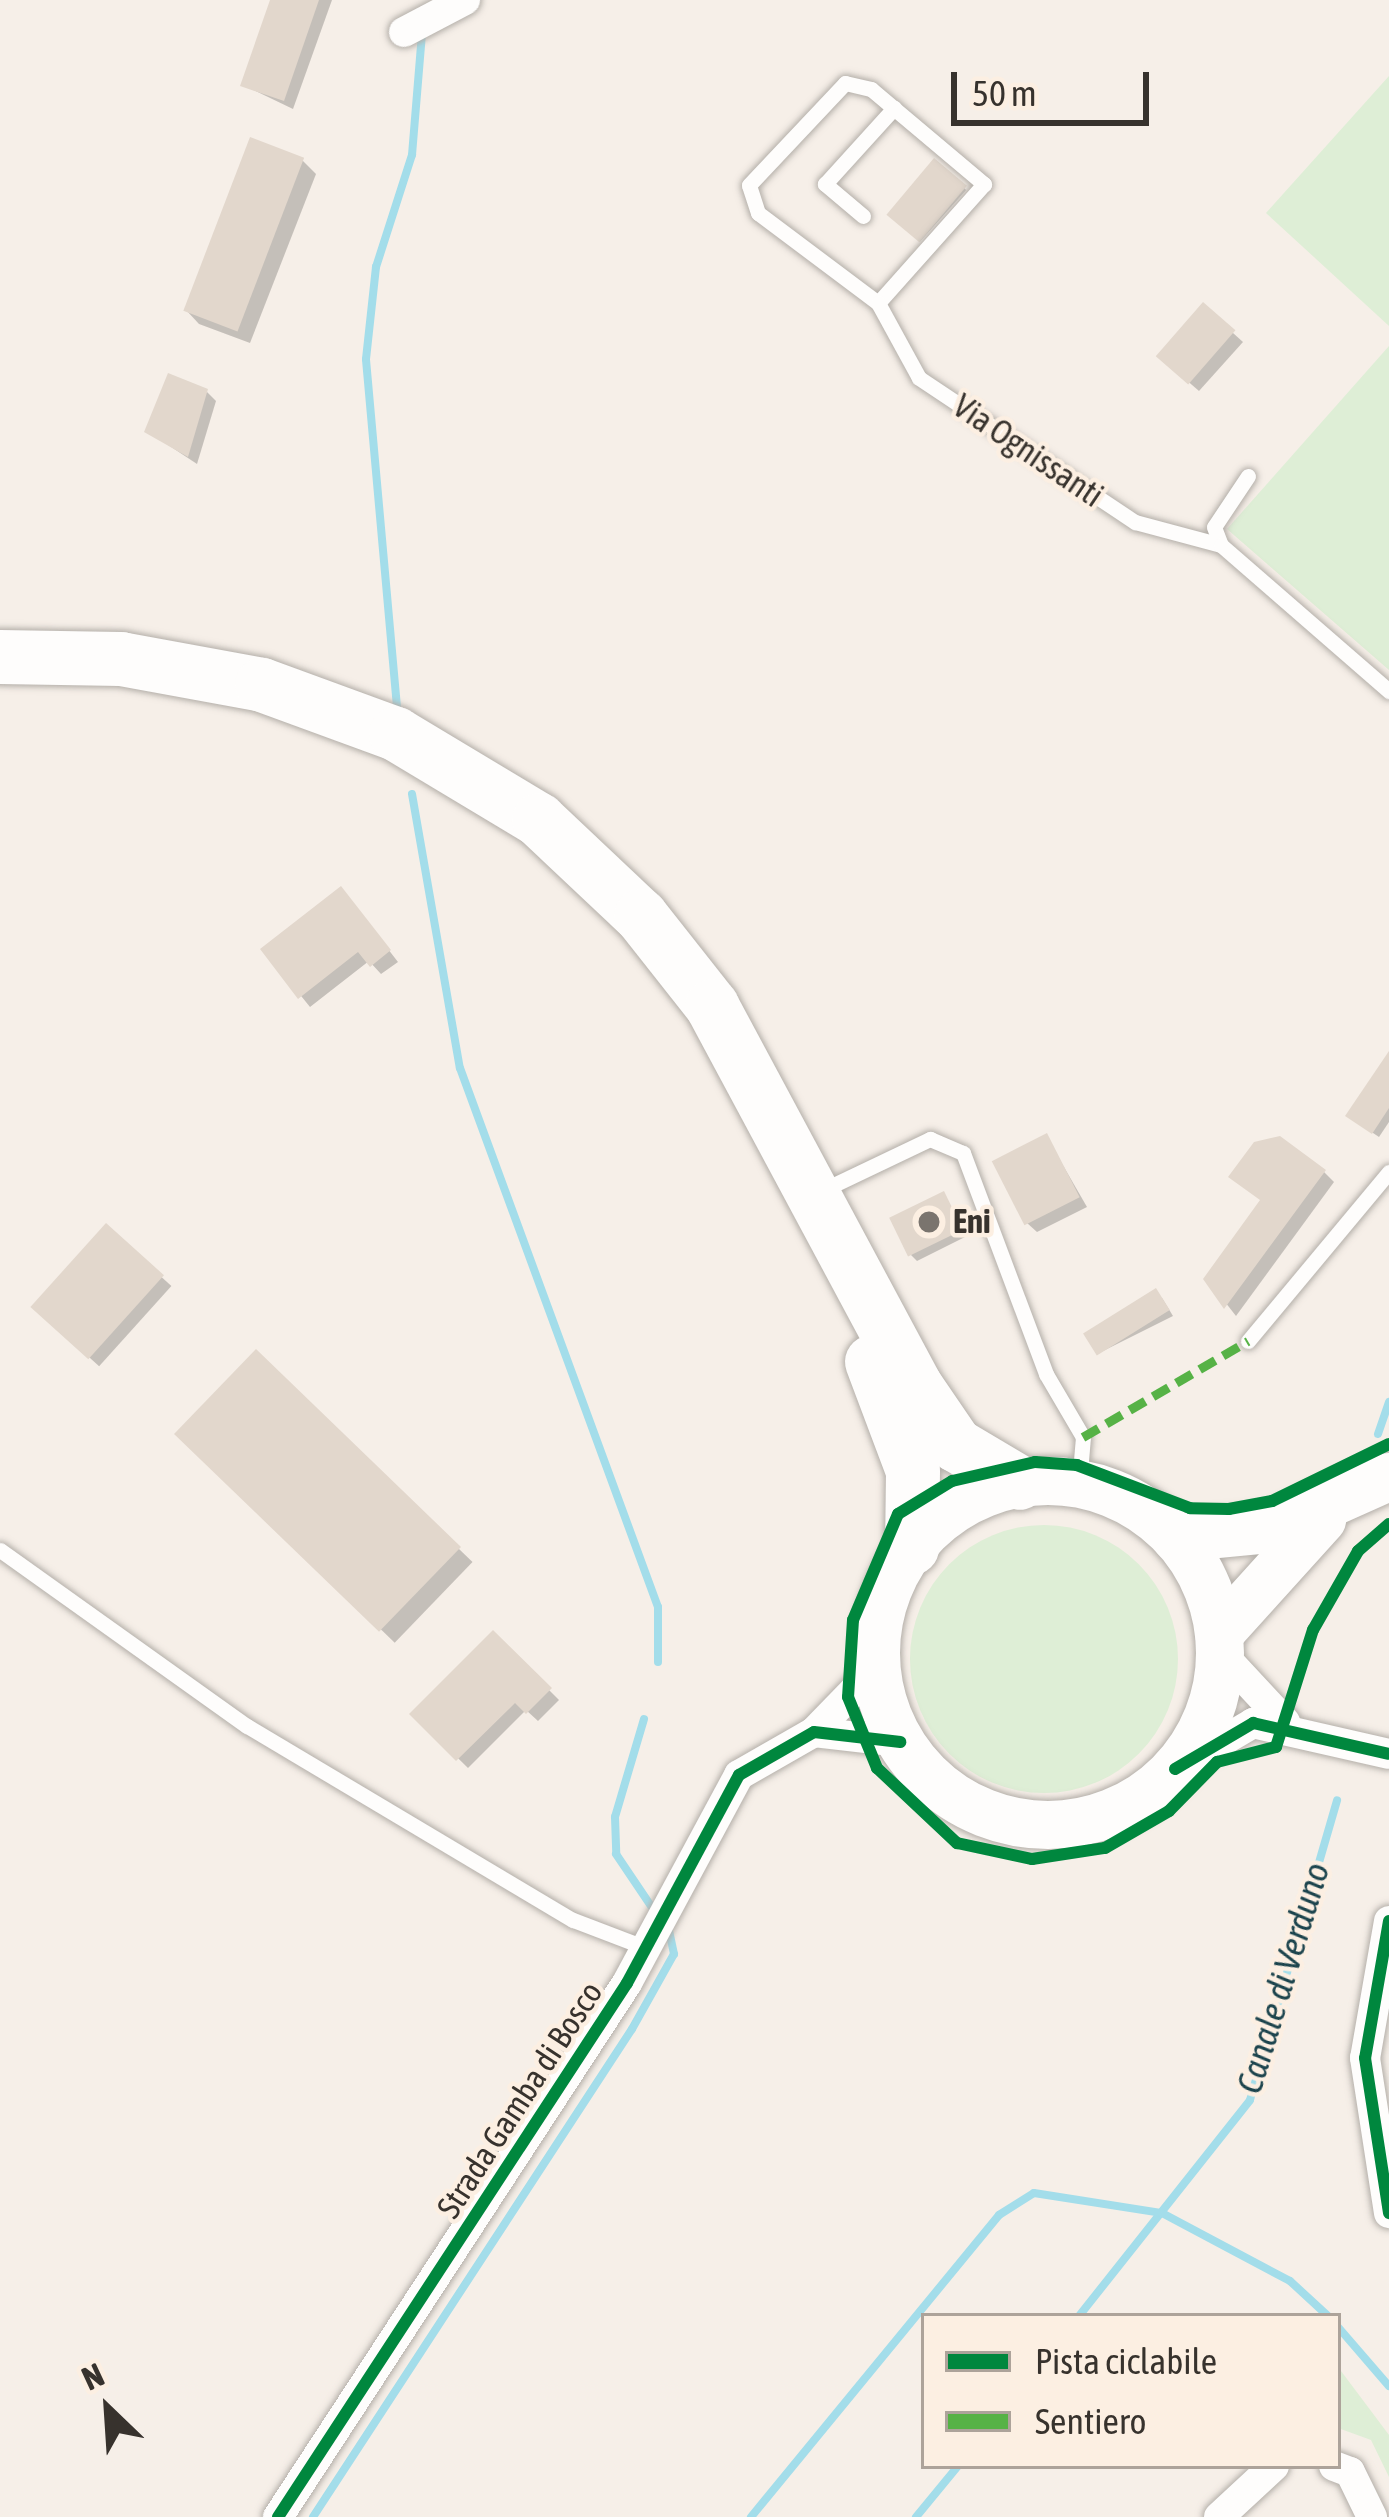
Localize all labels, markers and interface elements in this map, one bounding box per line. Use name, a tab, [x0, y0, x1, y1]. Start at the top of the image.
scale bar	[957, 48, 1155, 122]
text: 50 m	[972, 72, 1037, 114]
street label: Via Ognissanti	[945, 386, 1111, 516]
place label: Eni	[953, 1202, 991, 1242]
marker: Eni	[916, 1209, 942, 1235]
water label: Canale di Verduno	[1227, 1857, 1339, 2099]
street label: Strada Gamba di Bosco	[429, 1974, 611, 2226]
legend	[921, 2313, 1341, 2469]
text: Pista ciclabile	[1035, 2340, 1217, 2382]
north arrow	[48, 2349, 168, 2469]
text: N	[76, 2355, 110, 2398]
text: Sentiero	[1035, 2400, 1146, 2442]

